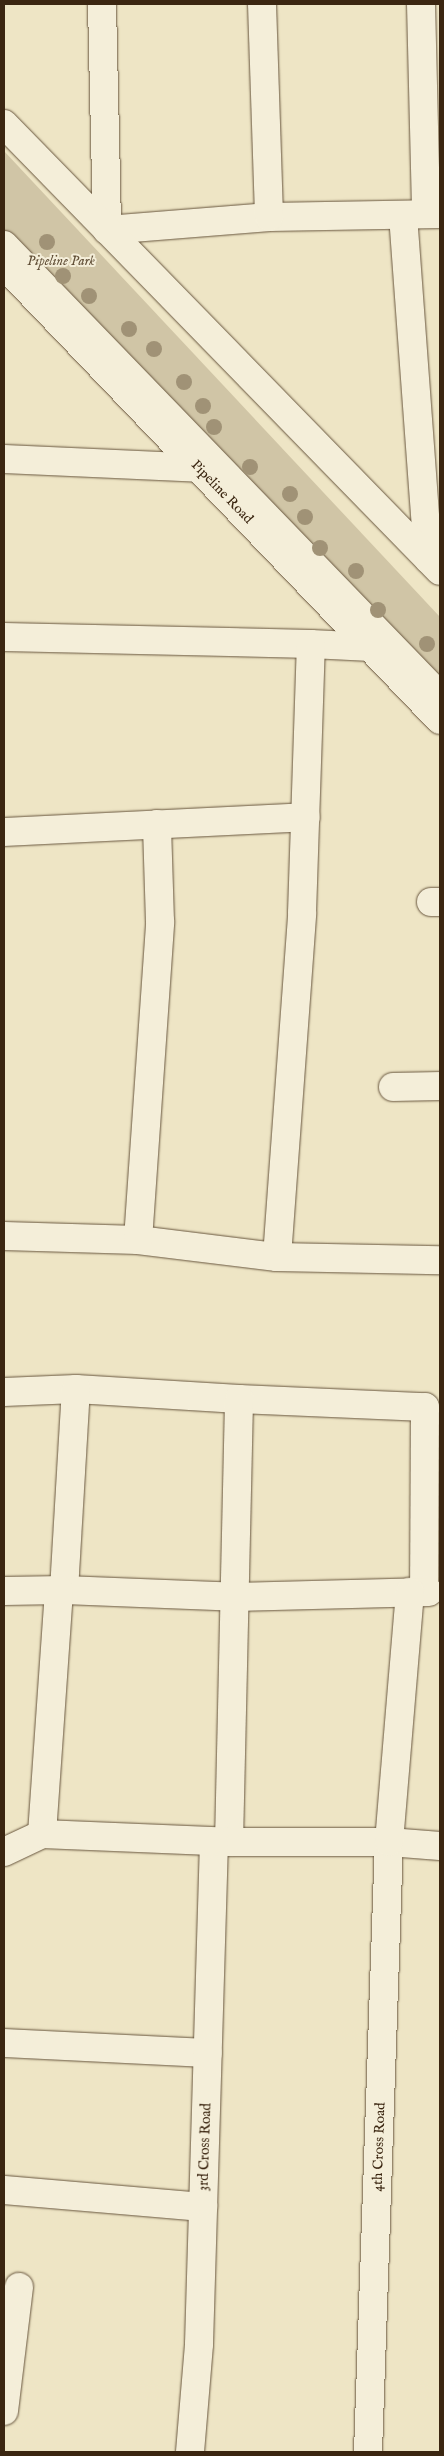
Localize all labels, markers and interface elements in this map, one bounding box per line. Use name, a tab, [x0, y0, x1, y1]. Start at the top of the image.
park label: Pipeline Park	[27, 253, 95, 269]
street label: Pipeline Road	[187, 457, 257, 527]
street label: 4th Cross Road	[369, 2102, 389, 2192]
street label: 3rd Cross Road	[195, 2103, 215, 2191]

